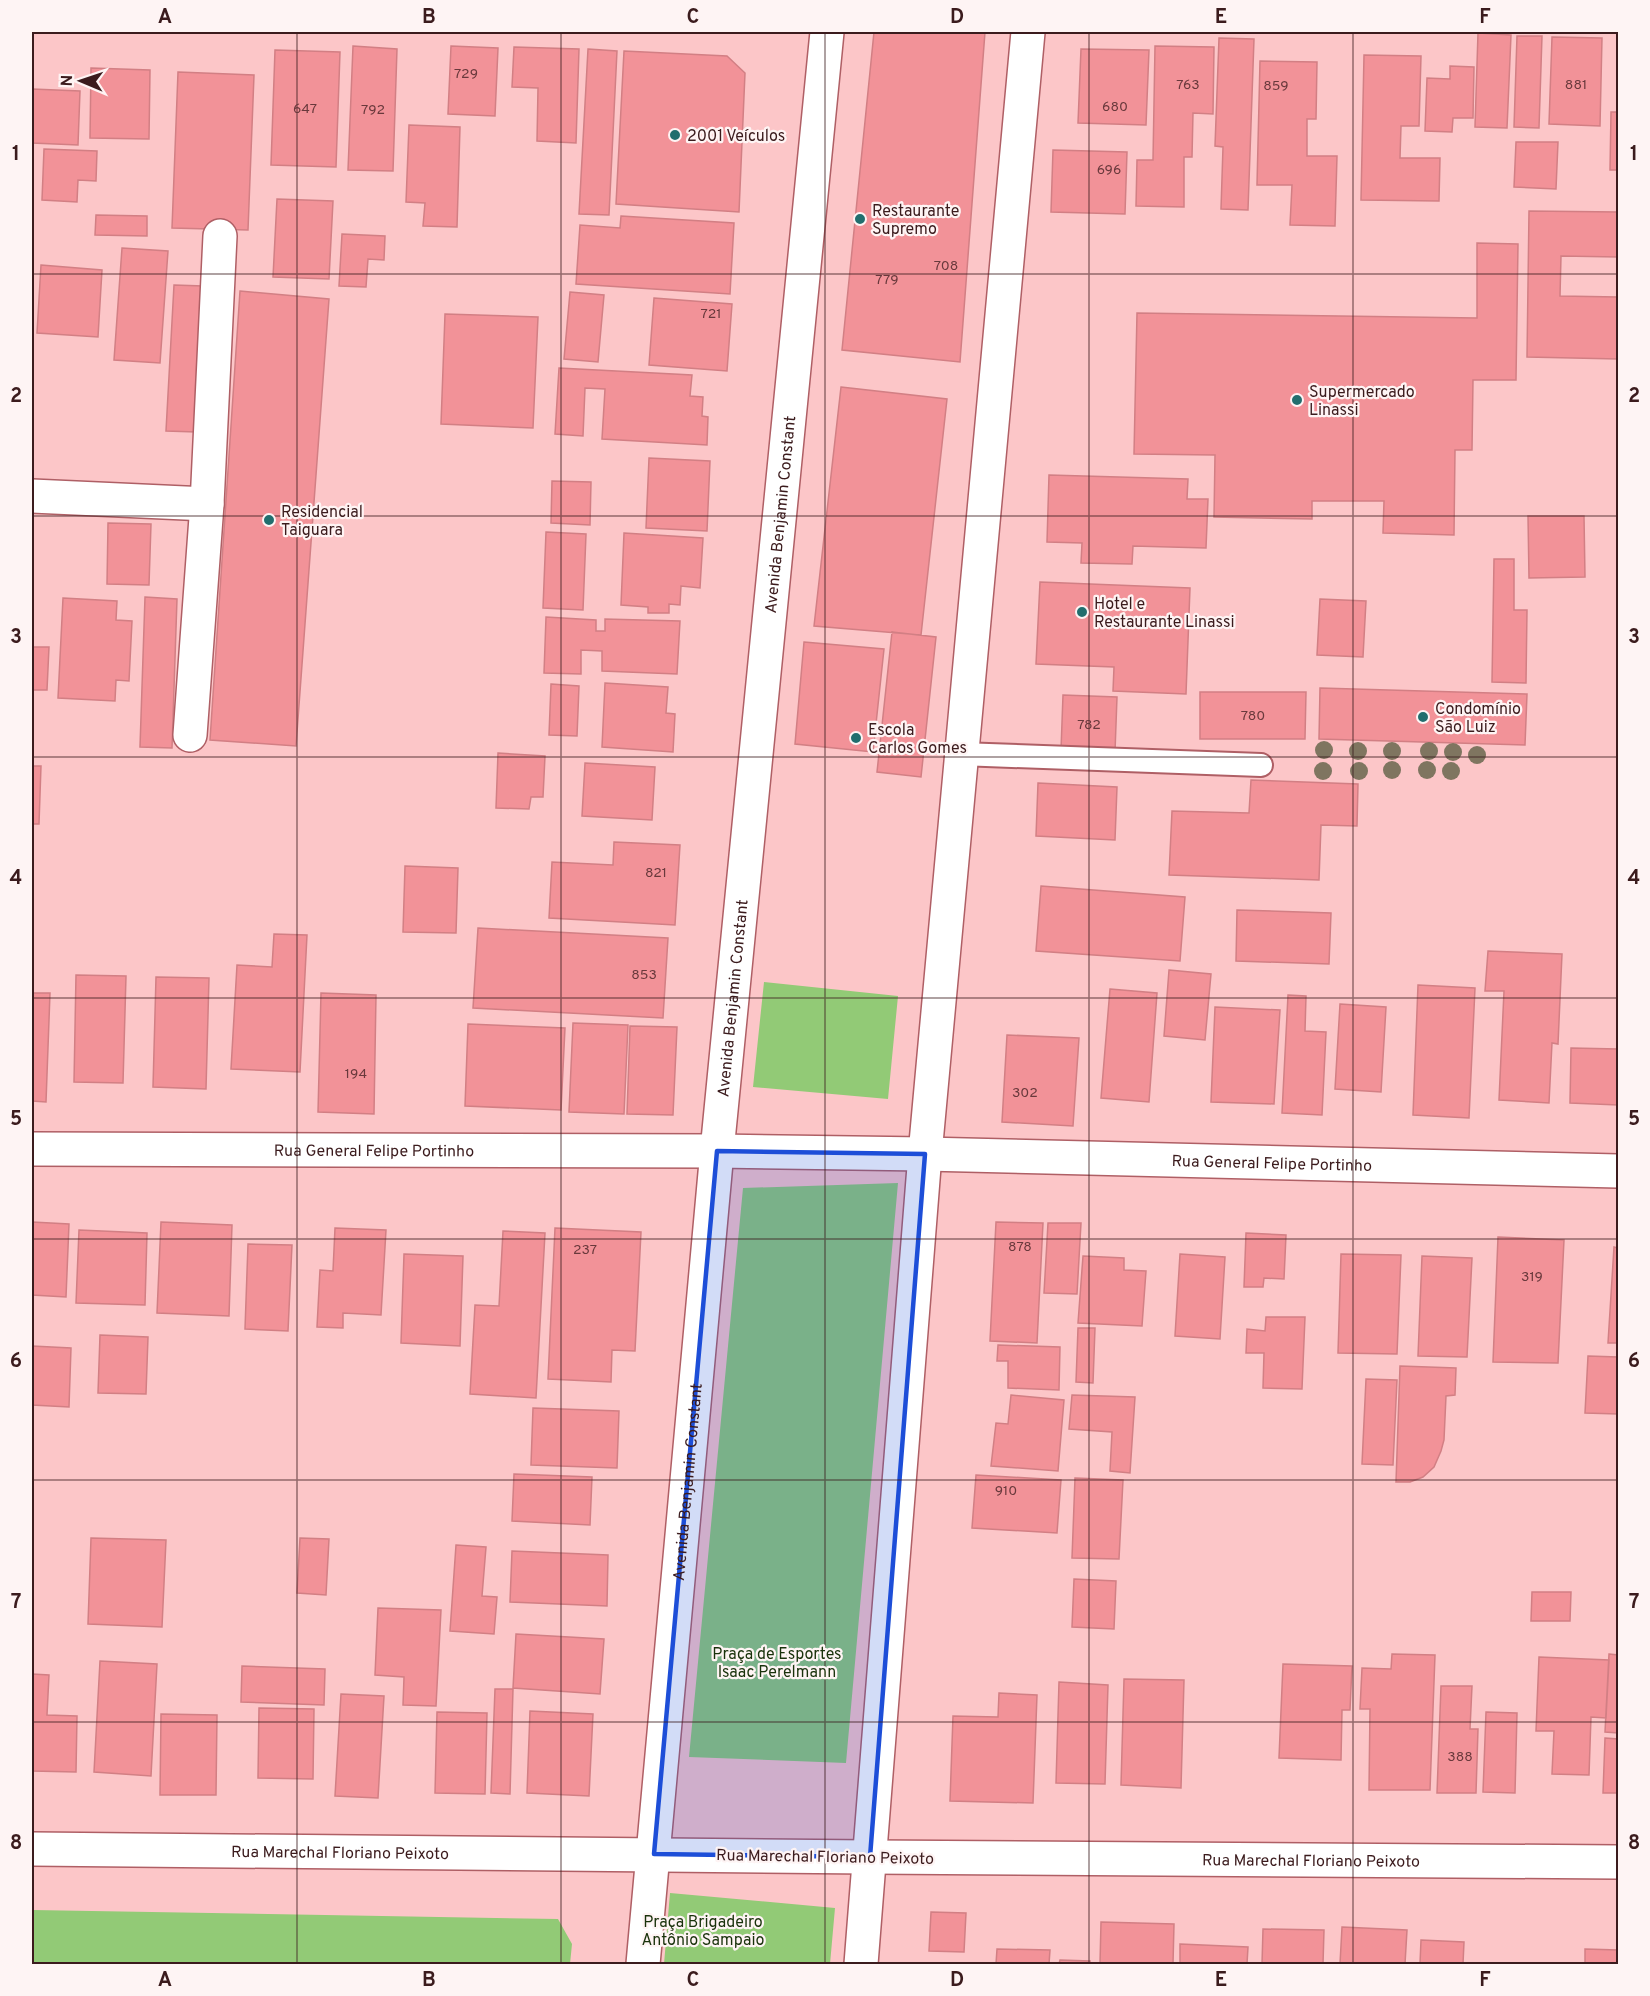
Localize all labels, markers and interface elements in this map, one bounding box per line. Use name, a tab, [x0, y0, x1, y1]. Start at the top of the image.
text: A	[158, 5, 172, 31]
text: B	[422, 5, 436, 31]
text: C	[687, 5, 699, 31]
text: D	[950, 5, 964, 31]
text: E	[1215, 5, 1227, 31]
text: F	[1479, 5, 1491, 31]
north arrow	[51, 51, 111, 111]
house number: 729	[454, 66, 478, 83]
text: N	[58, 74, 78, 87]
house number: 763	[1176, 77, 1200, 94]
house number: 881	[1565, 77, 1587, 94]
house number: 859	[1263, 78, 1289, 95]
house number: 680	[1102, 99, 1128, 116]
house number: 647	[293, 101, 317, 118]
house number: 792	[361, 102, 385, 119]
place label: 2001 Veículos	[687, 127, 785, 147]
marker: 2001 Veículos	[668, 128, 682, 142]
text: 1	[12, 142, 20, 168]
text: 1	[1630, 142, 1638, 168]
house number: 696	[1097, 162, 1121, 179]
place label: Restaurante Supremo	[872, 202, 959, 240]
marker: Restaurante Supremo	[853, 212, 867, 226]
house number: 708	[934, 258, 958, 275]
house number: 779	[875, 272, 899, 289]
house number: 721	[701, 306, 721, 323]
place label: Supermercado Linassi	[1309, 383, 1415, 421]
text: 2	[10, 384, 22, 410]
text: 2	[1628, 384, 1640, 410]
marker: Supermercado Linassi	[1290, 393, 1304, 407]
street label: Avenida Benjamin Constant	[762, 415, 801, 614]
place label: Residencial Taiguara	[281, 503, 363, 541]
marker: Residencial Taiguara	[262, 513, 276, 527]
place label: Hotel e Restaurante Linassi	[1094, 595, 1235, 633]
marker: Hotel e Restaurante Linassi	[1075, 605, 1089, 619]
text: 3	[10, 625, 22, 651]
text: 3	[1628, 625, 1640, 651]
place label: Condomínio São Luiz	[1435, 700, 1521, 738]
house number: 780	[1241, 708, 1265, 725]
marker: Condomínio São Luiz	[1416, 710, 1430, 724]
house number: 782	[1077, 717, 1101, 734]
place label: Escola Carlos Gomes	[868, 721, 967, 759]
marker: Escola Carlos Gomes	[849, 731, 863, 745]
house number: 821	[645, 865, 667, 882]
text: 4	[10, 866, 22, 892]
text: 4	[1628, 866, 1640, 892]
street label: Avenida Benjamin Constant	[714, 899, 754, 1098]
house number: 853	[631, 967, 657, 984]
house number: 194	[345, 1066, 367, 1083]
house number: 302	[1012, 1085, 1038, 1102]
text: 5	[10, 1107, 22, 1133]
text: 5	[1628, 1107, 1640, 1133]
street label: Rua General Felipe Portinho	[274, 1142, 474, 1162]
street label: Rua General Felipe Portinho	[1171, 1152, 1372, 1177]
house number: 878	[1008, 1239, 1032, 1256]
house number: 237	[573, 1242, 597, 1259]
house number: 319	[1521, 1269, 1543, 1286]
text: 6	[10, 1349, 22, 1375]
text: 6	[1628, 1349, 1640, 1375]
street label: Avenida Benjamin Constant	[670, 1383, 708, 1582]
house number: 910	[995, 1483, 1017, 1500]
text: 7	[11, 1590, 21, 1616]
text: 7	[1629, 1590, 1639, 1616]
park label: Praça de Esportes Isaac Perelmann	[712, 1645, 842, 1683]
house number: 388	[1447, 1749, 1473, 1766]
text: 8	[10, 1831, 22, 1857]
text: 8	[1628, 1831, 1640, 1857]
street label: Rua Marechal Floriano Peixoto	[231, 1843, 449, 1865]
street label: Rua Marechal Floriano Peixoto	[716, 1846, 934, 1870]
street label: Rua Marechal Floriano Peixoto	[1202, 1851, 1420, 1873]
park label: Praça Brigadeiro Antônio Sampaio	[642, 1913, 765, 1951]
text: A	[158, 1968, 172, 1994]
text: B	[422, 1968, 436, 1994]
text: C	[687, 1968, 699, 1994]
text: D	[950, 1968, 964, 1994]
text: E	[1215, 1968, 1227, 1994]
text: F	[1479, 1968, 1491, 1994]

